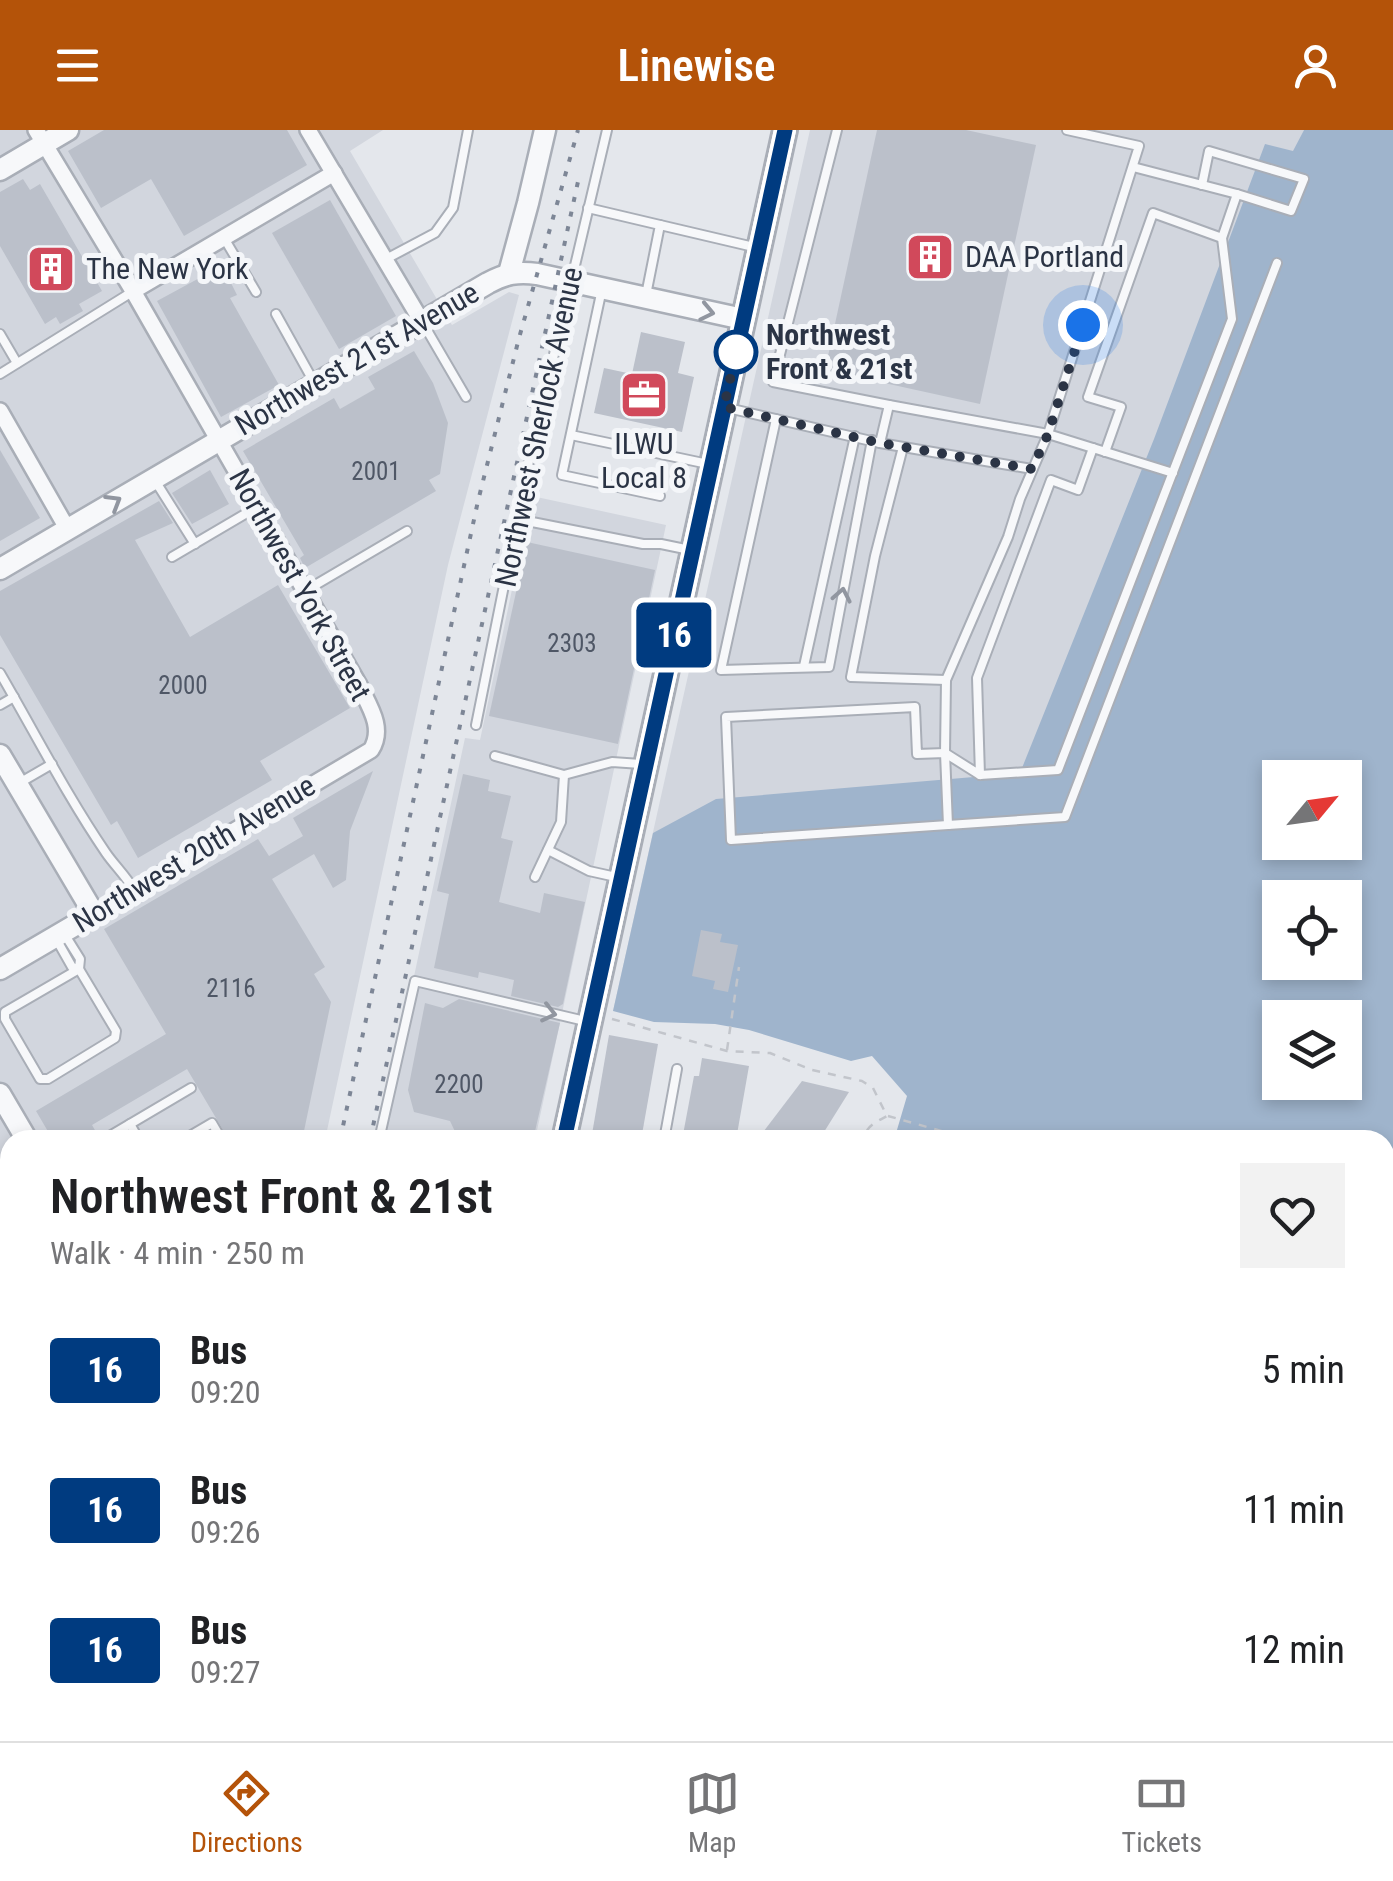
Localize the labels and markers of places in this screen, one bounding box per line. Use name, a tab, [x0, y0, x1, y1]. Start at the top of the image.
building icon: DAA Portland	[904, 231, 956, 283]
place label: DAA Portland	[965, 239, 1124, 274]
building icon: The New York	[25, 243, 77, 295]
place label: The New York	[86, 251, 249, 286]
place label: Northwest Front & 21st	[766, 317, 913, 386]
marker: Northwest Front & 21st	[715, 331, 757, 373]
office icon: ILWU Local 8	[618, 369, 670, 421]
place label: ILWU Local 8	[601, 426, 687, 495]

